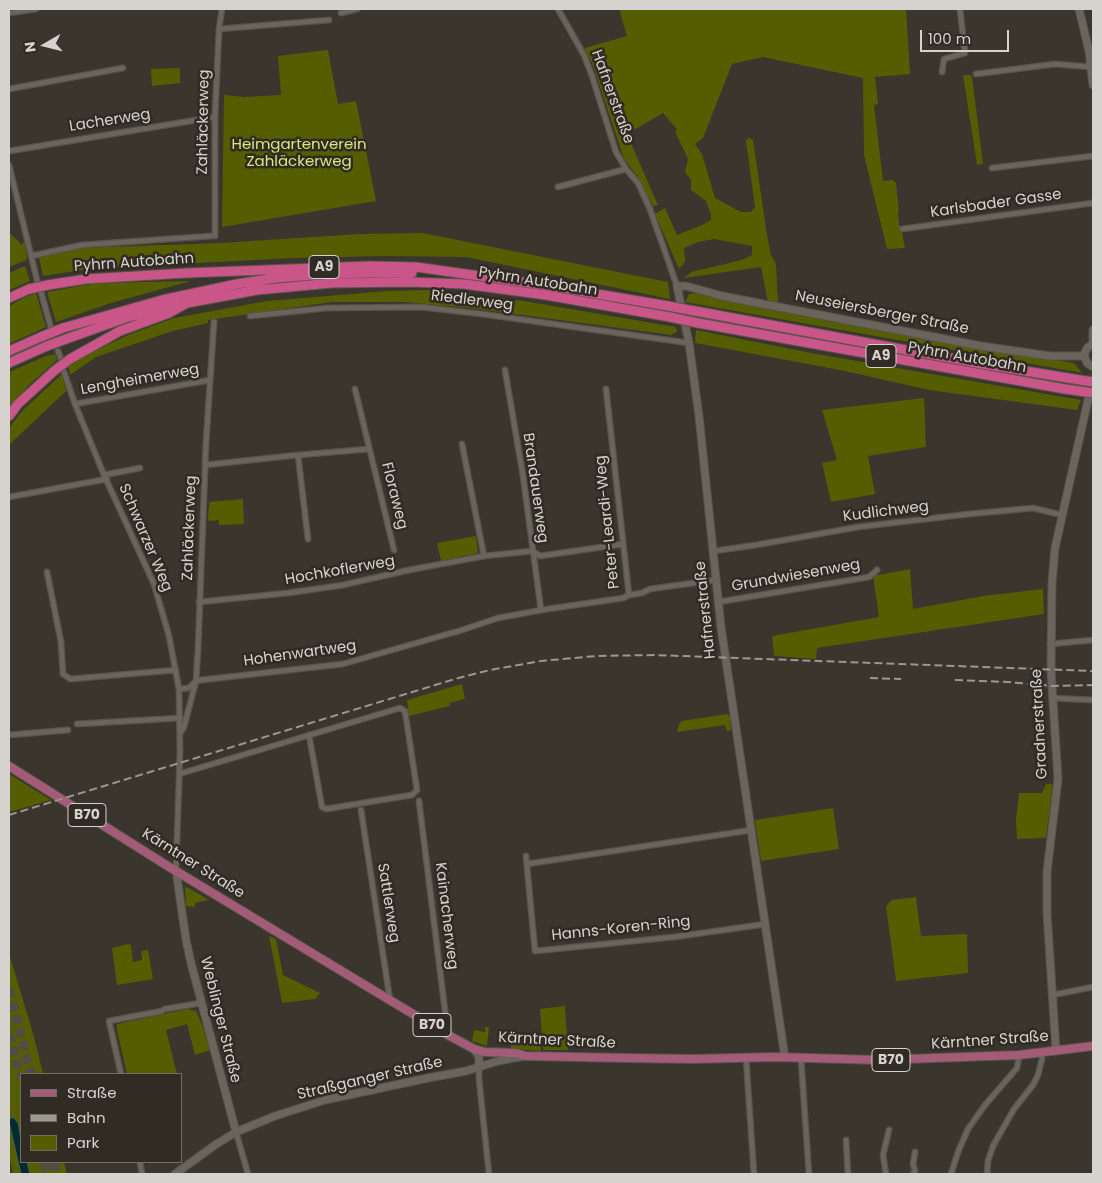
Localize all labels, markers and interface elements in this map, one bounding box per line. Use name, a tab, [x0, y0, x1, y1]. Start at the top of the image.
north arrow	[20, 20, 70, 70]
scale bar	[922, 20, 1011, 52]
text: 100 m	[928, 28, 971, 49]
text: N	[20, 40, 41, 54]
street label: Hafnerstraße	[587, 48, 637, 146]
street label: Zahläckerweg	[194, 69, 214, 175]
street label: Lacherweg	[68, 106, 152, 136]
park label: Heimgartenverein Zahläckerweg	[232, 136, 366, 171]
street label: Karlsbader Gasse	[929, 186, 1063, 222]
street label: Pyhrn Autobahn	[73, 250, 195, 276]
road number: A9	[309, 256, 339, 278]
street label: Pyhrn Autobahn	[477, 264, 599, 300]
street label: Riedlerweg	[430, 287, 514, 315]
street label: Neuseiersberger Straße	[794, 287, 970, 339]
street label: Pyhrn Autobahn	[906, 339, 1028, 377]
road number: A9	[866, 344, 896, 368]
street label: Lengheimerweg	[79, 361, 201, 399]
street label: Brandauerweg	[518, 432, 552, 544]
street label: Peter-Leardi-Weg	[592, 454, 624, 590]
street label: Floraweg	[377, 461, 411, 531]
street label: Zahläckerweg	[179, 475, 201, 581]
street label: Schwarzer Weg	[114, 481, 176, 595]
street label: Kudlichweg	[842, 498, 930, 526]
street label: Hochkoflerweg	[284, 552, 396, 590]
street label: Grundwiesenweg	[730, 556, 862, 596]
street label: Hafnerstraße	[692, 560, 720, 660]
street label: Hohenwartweg	[242, 637, 358, 671]
street label: Gradnerstraße	[1028, 668, 1052, 780]
road number: B70	[68, 804, 106, 826]
street label: Kärntner Straße	[138, 825, 248, 903]
street label: Kainacherweg	[430, 861, 462, 971]
street label: Sattlerweg	[373, 862, 403, 944]
street label: Hanns-Koren-Ring	[551, 913, 691, 945]
street label: Weblinger Straße	[196, 955, 244, 1085]
road number: B70	[413, 1014, 451, 1036]
street label: Kärntner Straße	[931, 1028, 1049, 1054]
street label: Kärntner Straße	[498, 1029, 616, 1053]
road number: B70	[872, 1048, 910, 1072]
street label: Straßganger Straße	[296, 1054, 444, 1104]
legend	[20, 1073, 182, 1163]
text: Straße	[67, 1082, 117, 1103]
text: Bahn	[67, 1107, 106, 1128]
text: Park	[67, 1132, 99, 1153]

